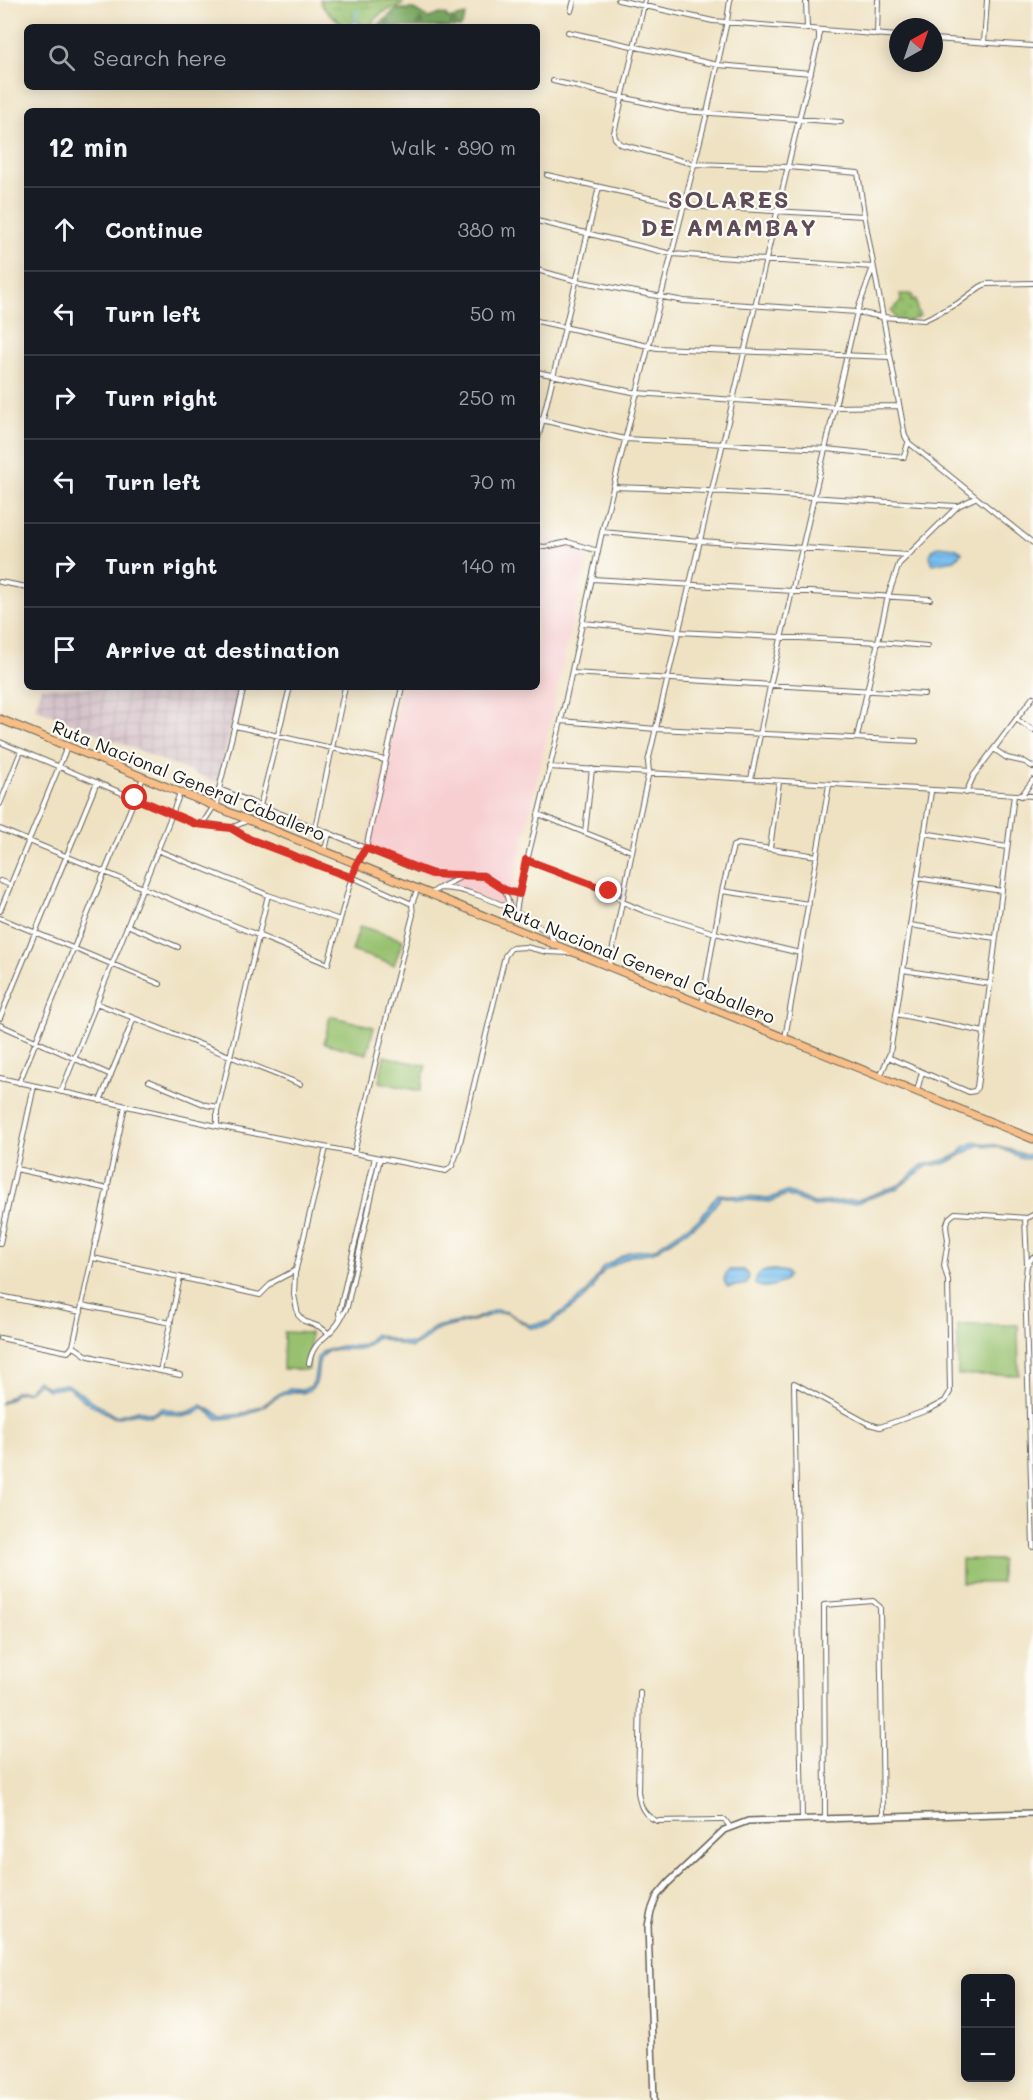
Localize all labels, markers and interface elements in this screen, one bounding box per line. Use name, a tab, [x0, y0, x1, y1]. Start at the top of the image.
north arrow	[889, 18, 943, 72]
search box	[24, 24, 540, 90]
icon: search	[45, 41, 78, 74]
text: Search here	[93, 43, 227, 72]
text: 12 min	[48, 130, 128, 164]
text: Walk · 890 m	[390, 134, 516, 160]
district label: SOLARES DE AMAMBAY	[640, 183, 818, 242]
icon: ahead	[48, 213, 81, 246]
text: Continue	[105, 215, 203, 244]
text: 380 m	[458, 216, 516, 242]
icon: left	[48, 297, 81, 330]
text: Turn left	[105, 299, 201, 328]
text: 50 m	[470, 300, 516, 326]
icon: right	[48, 381, 81, 414]
text: Turn right	[105, 383, 217, 412]
text: 250 m	[459, 384, 516, 410]
icon: left	[48, 465, 81, 498]
text: Turn left	[105, 467, 201, 496]
text: 70 m	[470, 468, 516, 494]
icon: right	[48, 549, 81, 582]
text: Turn right	[105, 551, 217, 580]
text: 140 m	[461, 552, 516, 578]
icon: arrive	[48, 633, 81, 666]
text: Arrive at destination	[105, 635, 340, 664]
street label: Ruta Nacional General Caballero	[49, 714, 329, 846]
route start	[121, 784, 147, 810]
route end	[595, 877, 621, 903]
street label: Ruta Nacional General Caballero	[499, 897, 779, 1029]
map controls	[961, 1974, 1015, 2082]
button: +	[961, 1974, 1015, 2028]
button: −	[961, 2028, 1015, 2082]

